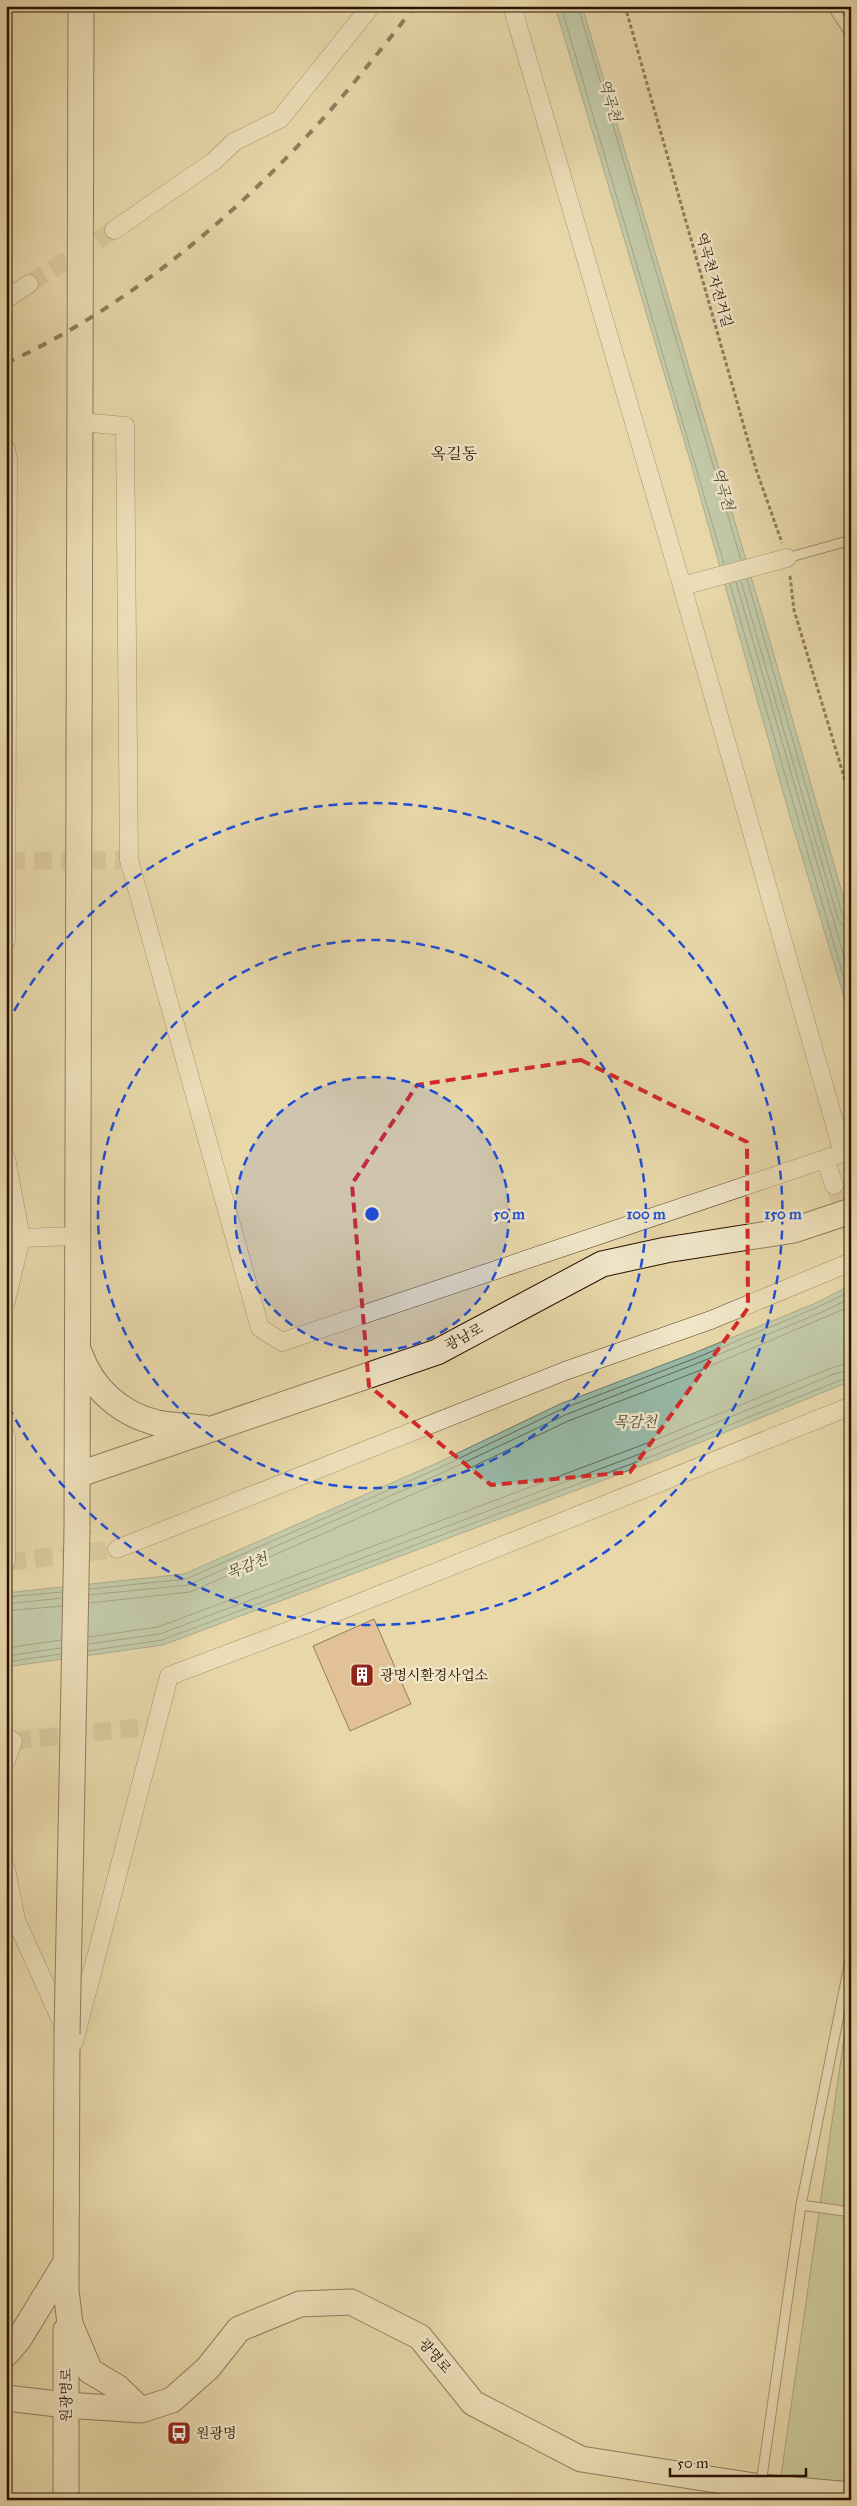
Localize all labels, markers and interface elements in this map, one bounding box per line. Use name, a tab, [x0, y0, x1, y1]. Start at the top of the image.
water label: 역곡천	[595, 77, 625, 125]
street label: 역곡천 자전거길	[692, 231, 736, 329]
district label: 옥길동	[431, 444, 478, 463]
water label: 역곡천	[708, 466, 738, 514]
centre of rings	[363, 1205, 381, 1223]
text: 50 m	[493, 1205, 525, 1223]
text: 100 m	[626, 1205, 666, 1223]
text: 150 m	[764, 1205, 802, 1223]
street label: 광남로	[442, 1320, 486, 1354]
water label: 목감천	[613, 1413, 658, 1431]
water label: 목감천	[223, 1549, 272, 1582]
building icon: 광명시환경사업소	[349, 1662, 375, 1688]
place label: 광명시환경사업소	[380, 1667, 489, 1684]
street label: 광명로	[415, 2335, 455, 2377]
street label: 원광명로	[58, 2367, 75, 2422]
bus stop icon: 원광명	[166, 2420, 192, 2446]
place label: 원광명	[196, 2425, 237, 2442]
scale bar	[670, 2446, 806, 2478]
text: 50 m	[677, 2454, 709, 2472]

